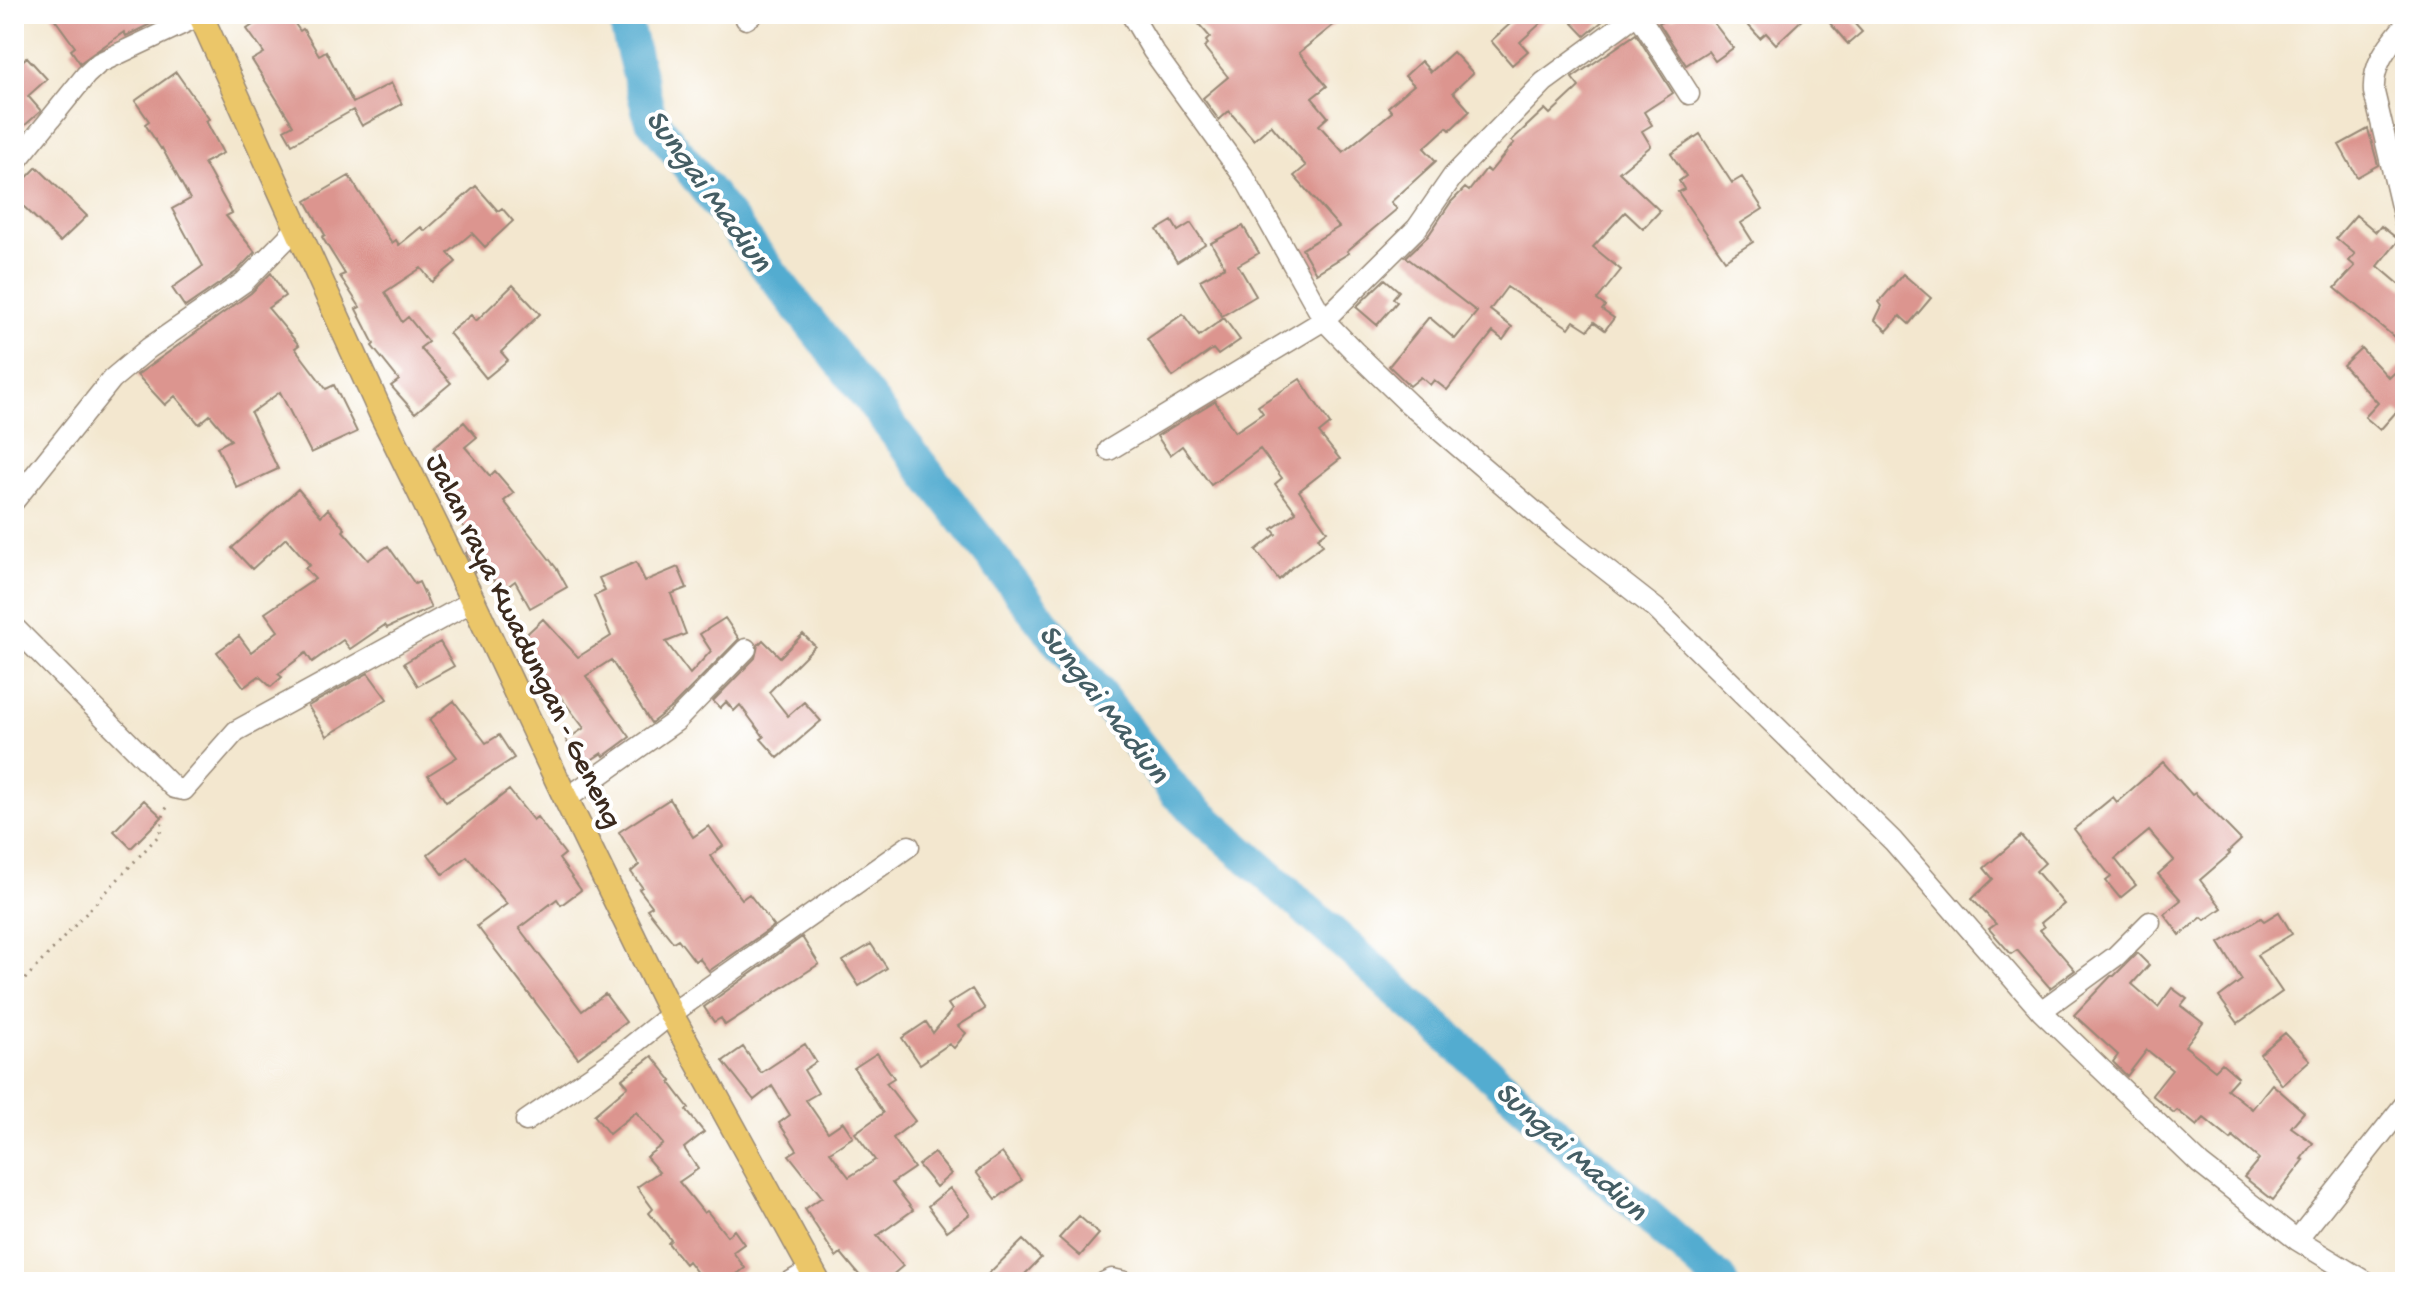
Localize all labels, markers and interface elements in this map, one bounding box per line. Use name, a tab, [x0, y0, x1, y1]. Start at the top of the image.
water label: Sungai Madiun	[635, 103, 779, 281]
street label: Jalan raya Kwadungan - Geneng	[416, 449, 628, 835]
water label: Sungai Madiun	[1028, 618, 1176, 793]
water label: Sungai Madiun	[1486, 1075, 1654, 1231]

